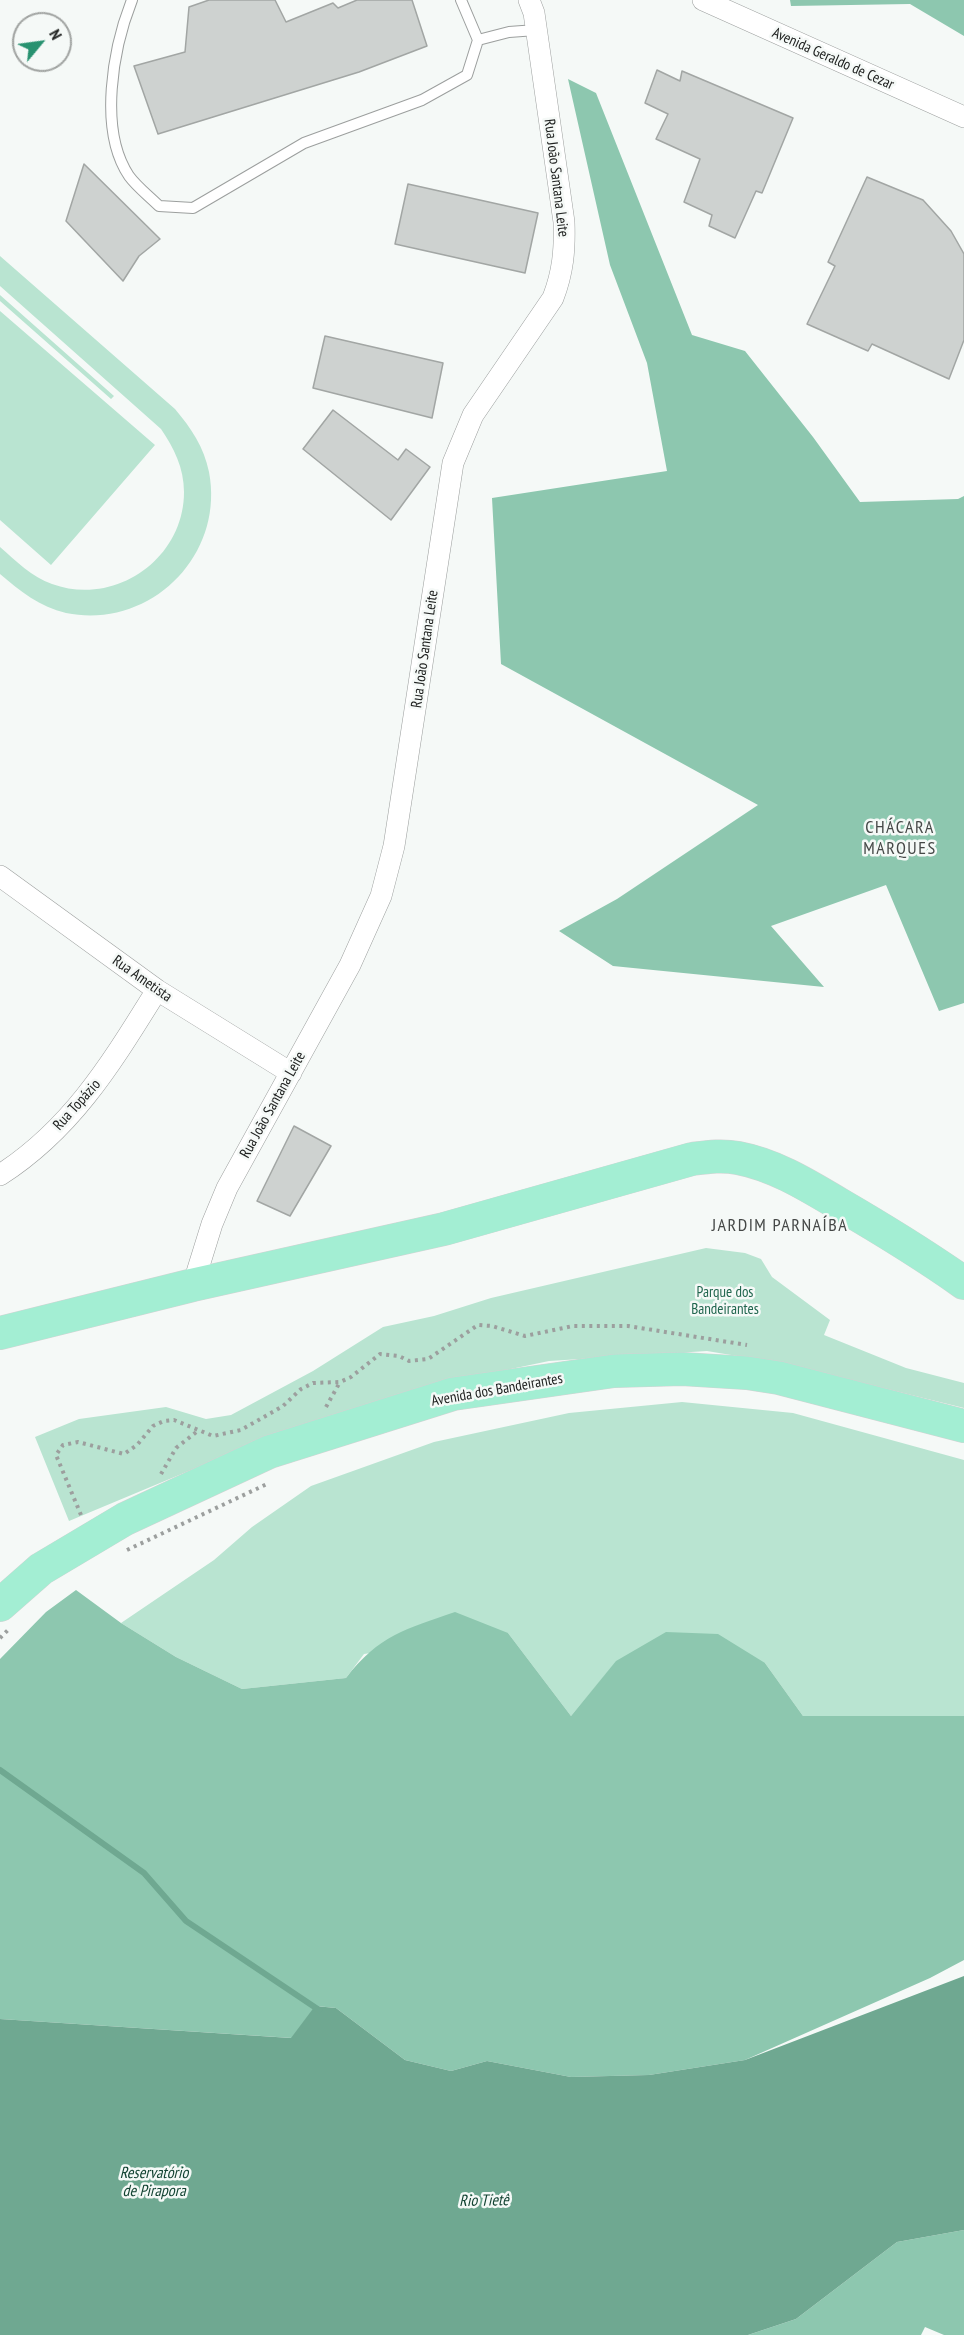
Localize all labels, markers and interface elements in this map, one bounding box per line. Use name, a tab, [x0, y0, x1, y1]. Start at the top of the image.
north arrow	[12, 12, 72, 72]
street label: Avenida Geraldo de Cezar	[769, 24, 897, 94]
text: N	[45, 26, 67, 43]
street label: Rua João Santana Leite	[540, 118, 572, 238]
street label: Rua João Santana Leite	[408, 589, 442, 709]
district label: CHÁCARA MARQUES	[863, 817, 937, 860]
street label: Rua Ametista	[109, 952, 175, 1006]
street label: Rua João Santana Leite	[236, 1049, 310, 1161]
street label: Rua Topázio	[50, 1076, 104, 1134]
district label: JARDIM PARNAÍBA	[712, 1215, 848, 1237]
park label: Parque dos Bandeirantes	[691, 1284, 759, 1319]
street label: Avenida dos Bandeirantes	[430, 1370, 564, 1410]
water label: Reservatório de Pirapora	[120, 2163, 188, 2201]
water label: Rio Tietê	[459, 2191, 509, 2211]

